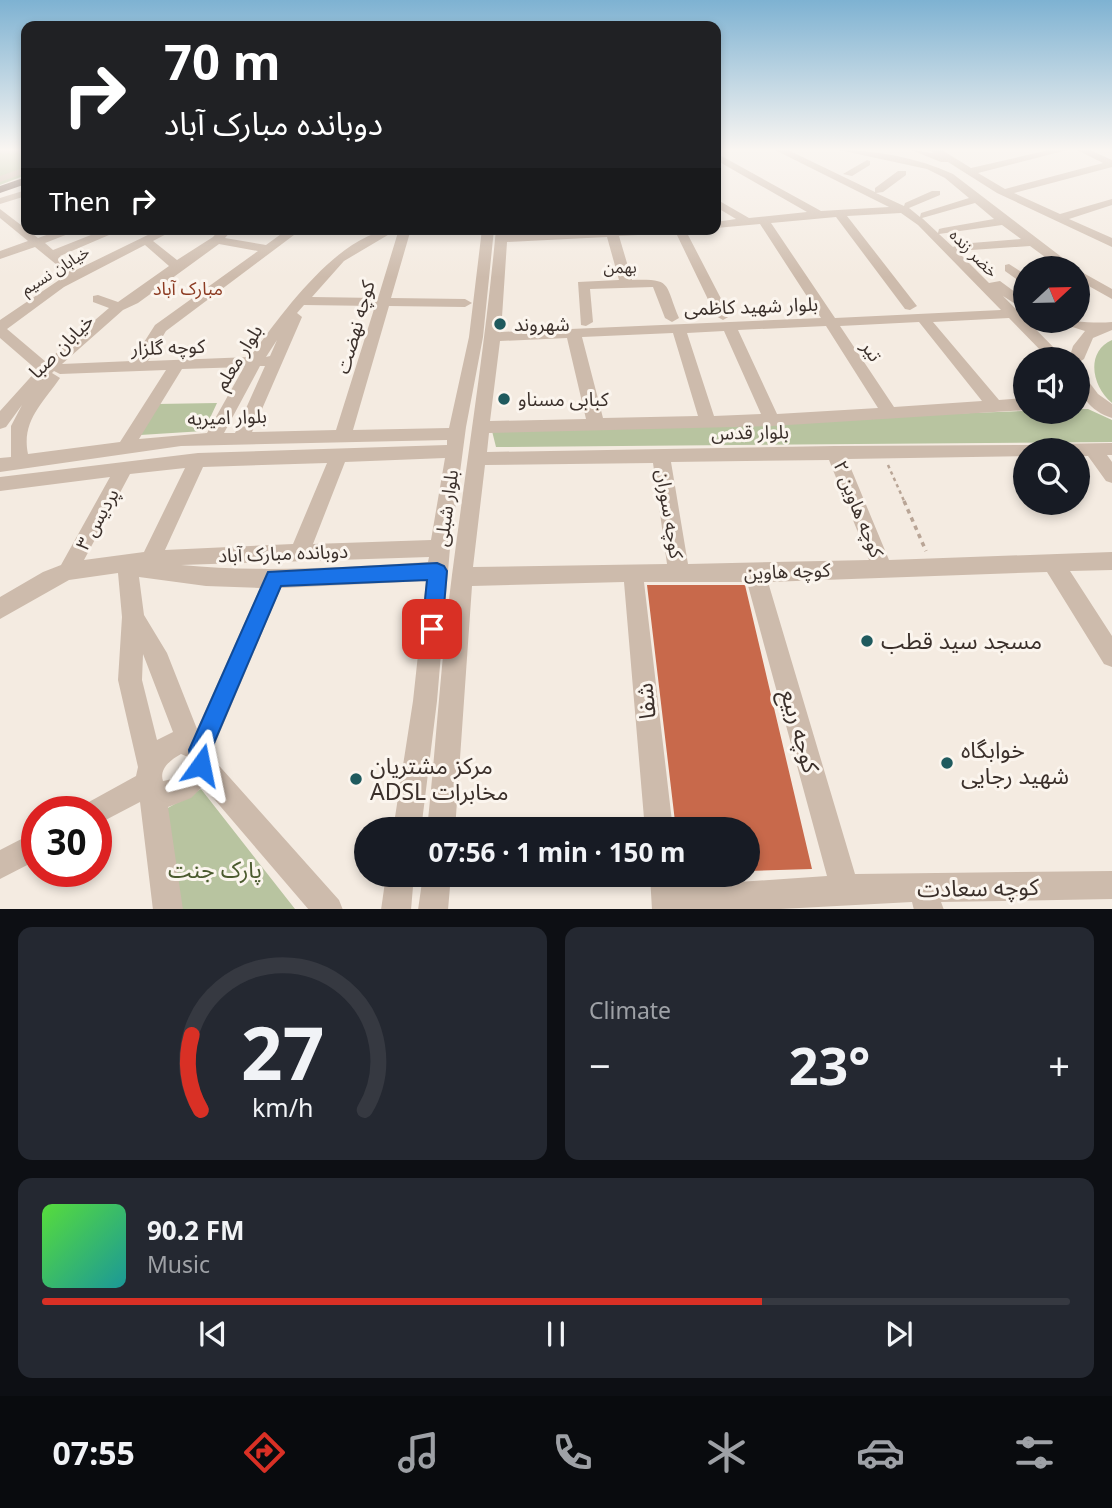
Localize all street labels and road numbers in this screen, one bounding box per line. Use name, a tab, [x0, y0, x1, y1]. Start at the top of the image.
street label: خضر زنده	[945, 224, 1003, 282]
street label: خیابان نسیم	[17, 240, 95, 301]
street label: بهمن	[603, 256, 637, 278]
street label: کوچه نهضت	[329, 276, 381, 377]
street label: بلوار شهید کاظمی	[684, 291, 818, 321]
street label: خیابان صبا	[23, 308, 99, 384]
street label: بلوار معلم	[208, 319, 270, 396]
street label: کوچه گلزار	[129, 333, 207, 361]
street label: تیر	[855, 334, 888, 367]
street label: بلوار امیریه	[187, 403, 267, 431]
street label: بلوار قدس	[711, 418, 789, 446]
street label: کوچه هاوین ۲	[828, 457, 891, 562]
street label: کوچه سوران	[650, 467, 690, 562]
street label: بلوار شبلی	[428, 468, 464, 548]
street label: پردیس ۳	[69, 483, 125, 555]
street label: دوبانده مبارک آباد	[218, 538, 348, 568]
street label: کوچه هاوین	[743, 556, 832, 586]
street label: شفا	[627, 681, 663, 721]
street label: کوچه ربیع	[772, 685, 828, 777]
street label: کوچه سعادت	[917, 870, 1040, 904]

